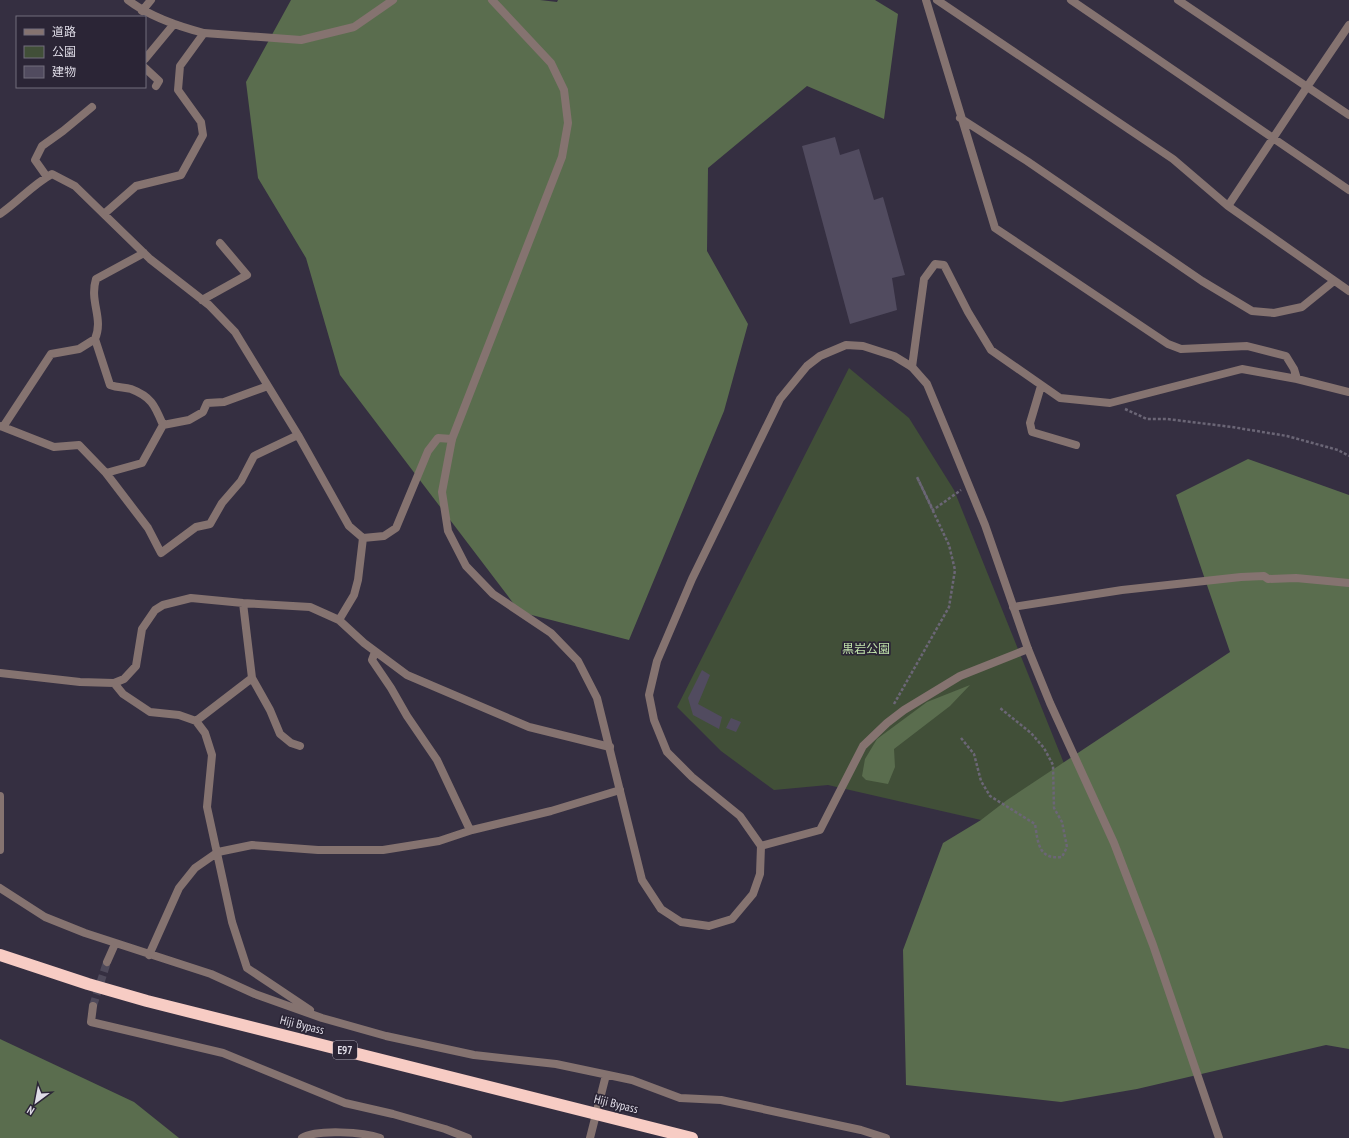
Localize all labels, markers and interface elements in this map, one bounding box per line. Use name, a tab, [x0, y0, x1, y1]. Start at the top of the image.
legend	[16, 16, 146, 88]
text: 道路	[52, 24, 76, 39]
text: 公園	[52, 44, 76, 59]
text: 建物	[52, 64, 76, 79]
park label: 黒岩公園	[842, 641, 890, 656]
street label: Hiji Bypass	[278, 1012, 326, 1037]
road number: E97	[333, 1041, 357, 1059]
north arrow	[16, 1082, 56, 1122]
street label: Hiji Bypass	[592, 1091, 640, 1116]
text: N	[24, 1103, 37, 1118]

